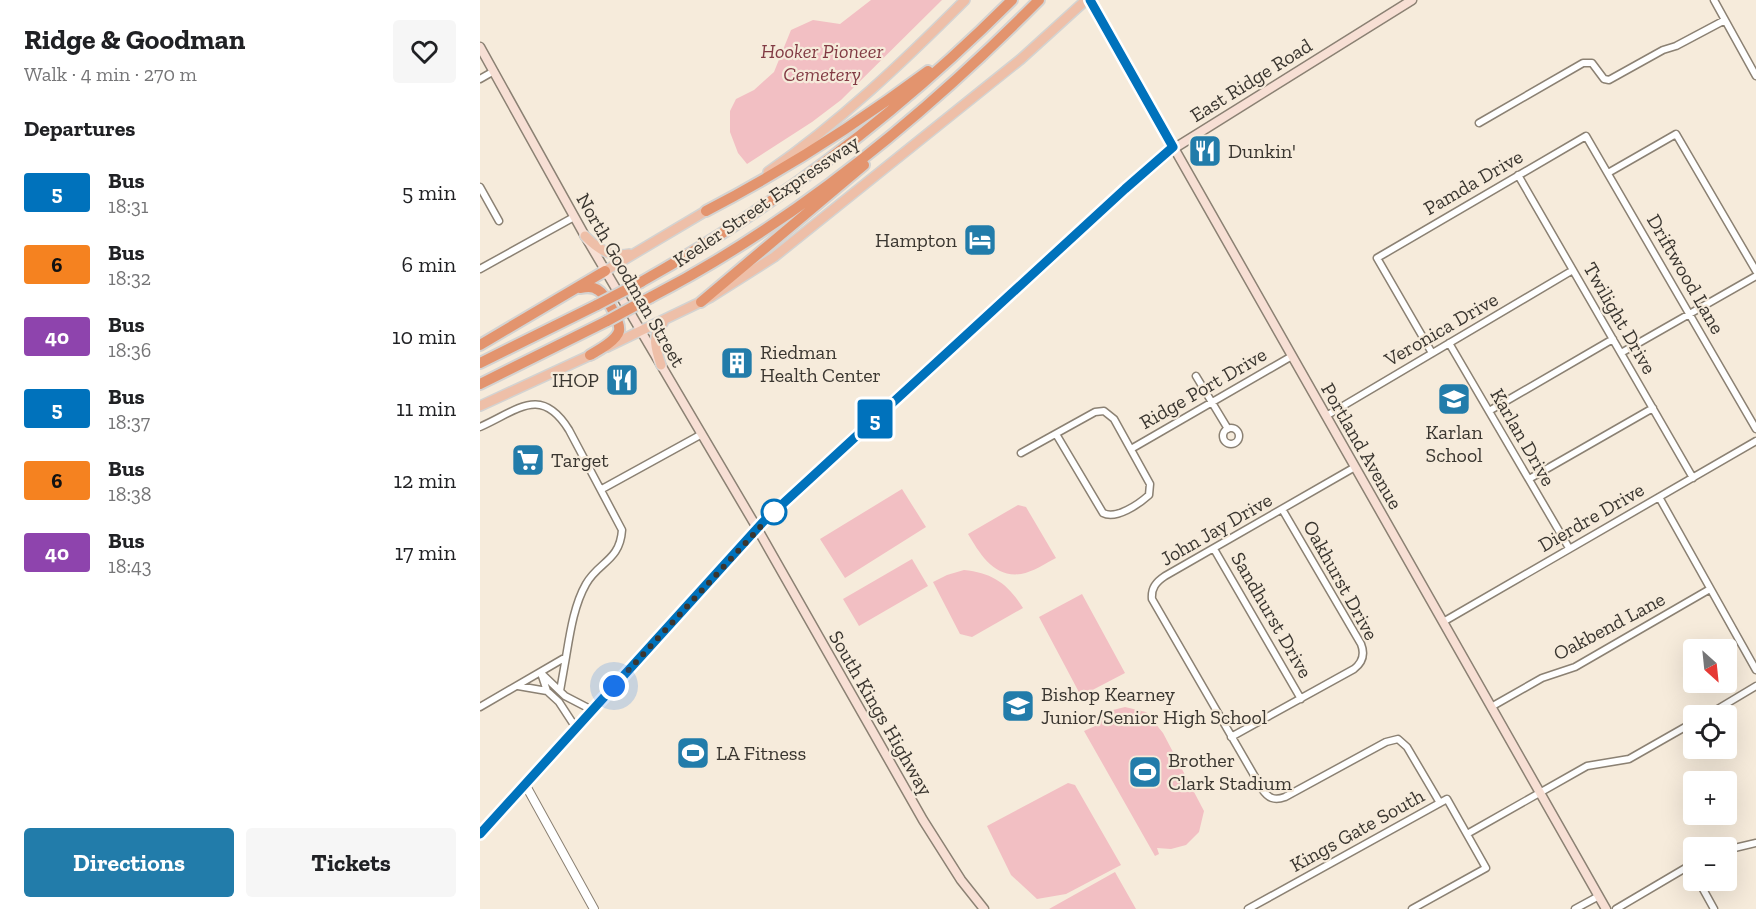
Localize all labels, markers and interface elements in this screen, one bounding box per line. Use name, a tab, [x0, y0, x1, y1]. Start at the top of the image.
button: heart	[393, 20, 456, 83]
text: Ridge & Goodman	[24, 23, 245, 56]
street label: East Ridge Road	[1186, 33, 1316, 127]
park label: Hooker Pioneer Cemetery	[761, 39, 883, 86]
text: Walk · 4 min · 270 m	[24, 62, 197, 86]
text: Departures	[24, 115, 135, 142]
street label: Keeler Street Expressway	[669, 129, 864, 272]
restaurant icon: Dunkin'	[1187, 133, 1223, 169]
place label: Dunkin'	[1228, 139, 1296, 163]
street label: Pamda Drive	[1419, 144, 1527, 220]
text: Bus	[108, 167, 145, 194]
text: 5 min	[402, 179, 456, 206]
text: 5	[52, 180, 62, 205]
street label: North Goodman Street	[571, 189, 691, 372]
text: 18:31	[108, 194, 148, 218]
street label: Driftwood Lane	[1642, 210, 1730, 338]
hotel icon: Hampton	[962, 222, 998, 258]
place label: Hampton	[875, 228, 958, 252]
text: Bus	[108, 239, 145, 266]
text: 6 min	[402, 251, 456, 278]
text: 6	[51, 252, 63, 277]
street label: Twilight Drive	[1578, 258, 1662, 378]
text: 18:32	[108, 266, 151, 290]
street label: Veronica Drive	[1379, 287, 1502, 372]
text: Bus	[108, 311, 145, 338]
text: 10 min	[392, 323, 456, 350]
text: 40	[45, 324, 69, 349]
text: 18:36	[108, 338, 151, 362]
place label: Riedman Health Center	[760, 340, 881, 387]
street label: Ridge Port Drive	[1135, 342, 1271, 434]
building icon: Riedman Health Center	[719, 345, 755, 381]
restaurant icon: IHOP	[604, 362, 640, 398]
place label: IHOP	[552, 368, 599, 392]
street label: Portland Avenue	[1316, 379, 1408, 513]
school or university icon: Karlan School	[1436, 381, 1472, 417]
text: Bus	[108, 383, 145, 410]
street label: Karlan Drive	[1485, 384, 1561, 490]
text: 11 min	[396, 395, 456, 422]
text: 5	[52, 396, 62, 421]
line badge: 5	[856, 400, 894, 438]
text: 5	[870, 407, 880, 432]
text: 18:37	[108, 410, 150, 434]
place label: Karlan School	[1425, 420, 1483, 467]
supermarket icon: Target	[510, 442, 546, 478]
place label: Target	[551, 448, 609, 472]
text: Bus	[108, 455, 145, 482]
text: 12 min	[393, 467, 456, 494]
text: 6	[51, 468, 63, 493]
street label: Dierdre Drive	[1534, 477, 1648, 557]
text: 18:38	[108, 482, 151, 506]
street label: John Jay Drive	[1156, 487, 1276, 571]
unlabelled marker	[761, 499, 787, 525]
street label: Oakhurst Drive	[1298, 516, 1384, 644]
text: Bus	[108, 527, 145, 554]
text: 17 min	[395, 539, 456, 566]
text: 40	[45, 540, 69, 565]
street label: Sandhurst Drive	[1226, 548, 1318, 682]
text: 18:43	[108, 554, 152, 578]
street label: Oakbend Lane	[1549, 587, 1669, 665]
street label: South Kings Highway	[824, 626, 938, 800]
north arrow	[1683, 639, 1737, 693]
map controls	[1683, 639, 1737, 891]
your location	[599, 671, 629, 701]
place label: Bishop Kearney Junior/Senior High School	[1041, 682, 1267, 729]
school or university icon: Bishop Kearney Junior/Senior High School	[1000, 688, 1036, 724]
button: locate	[1683, 705, 1737, 759]
sports icon: LA Fitness	[675, 735, 711, 771]
place label: LA Fitness	[716, 741, 806, 765]
place label: Brother Clark Stadium	[1168, 748, 1293, 795]
sports icon: Brother Clark Stadium	[1127, 754, 1163, 790]
button: +	[1683, 771, 1737, 825]
street label: Kings Gate South	[1286, 783, 1429, 877]
button: Directions	[24, 828, 234, 897]
button: Tickets	[246, 828, 456, 897]
button: −	[1683, 837, 1737, 891]

